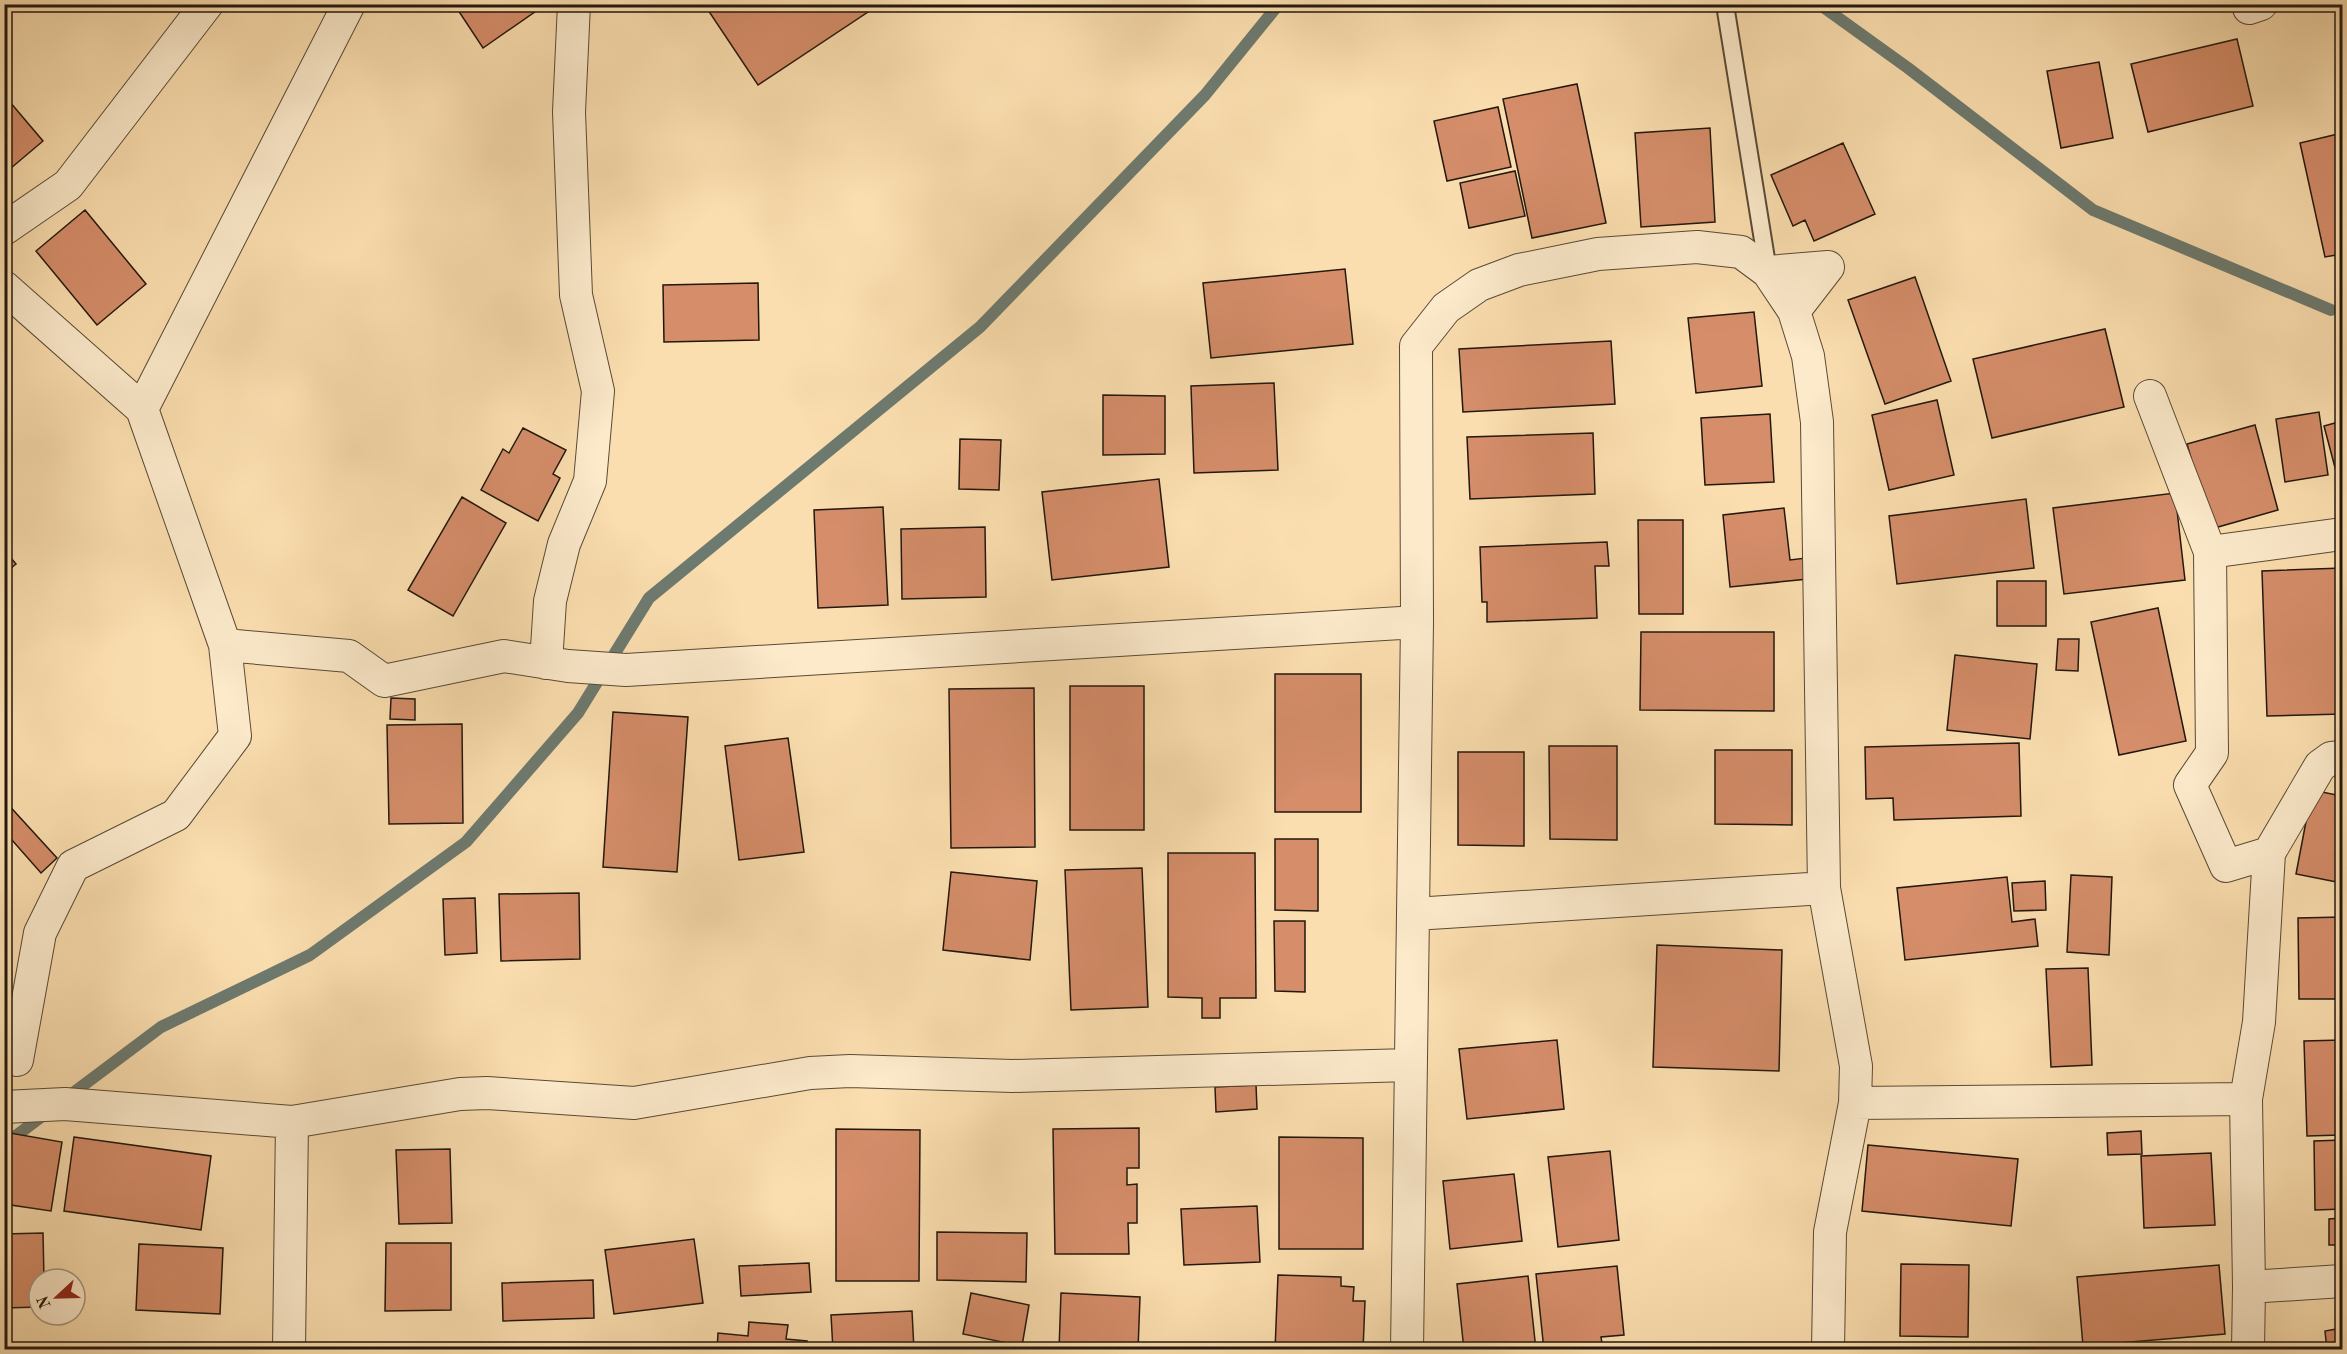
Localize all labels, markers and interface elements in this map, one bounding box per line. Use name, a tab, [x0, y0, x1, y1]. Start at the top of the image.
north arrow	[27, 1267, 87, 1327]
text: N	[35, 1292, 55, 1311]

